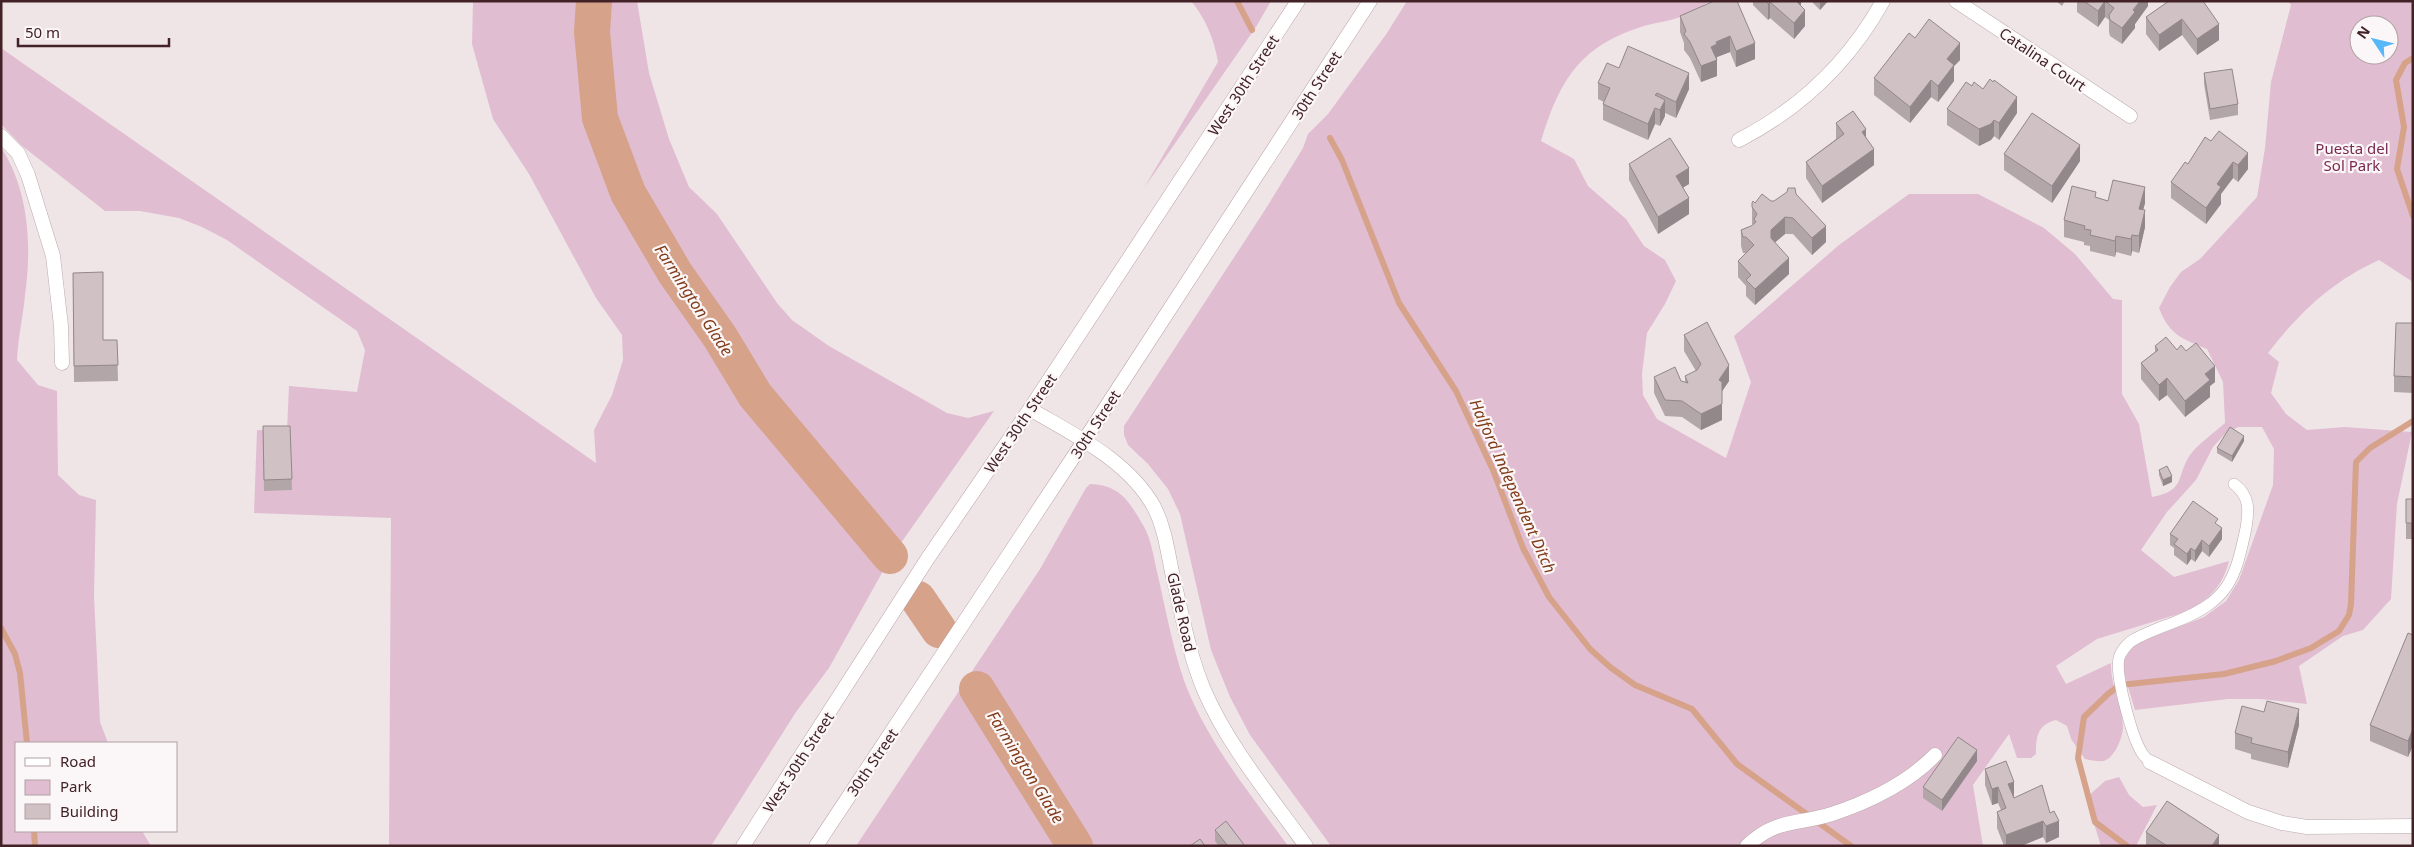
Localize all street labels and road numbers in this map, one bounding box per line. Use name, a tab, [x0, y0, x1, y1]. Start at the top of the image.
street label: Catalina Court	[1996, 23, 2091, 96]
street label: West 30th Street	[1203, 30, 1283, 139]
street label: 30th Street	[1286, 47, 1346, 123]
street label: West 30th Street	[979, 369, 1061, 477]
street label: 30th Street	[1065, 386, 1125, 462]
street label: Glade Road	[1163, 570, 1201, 654]
street label: West 30th Street	[758, 707, 838, 816]
street label: 30th Street	[842, 724, 902, 800]

